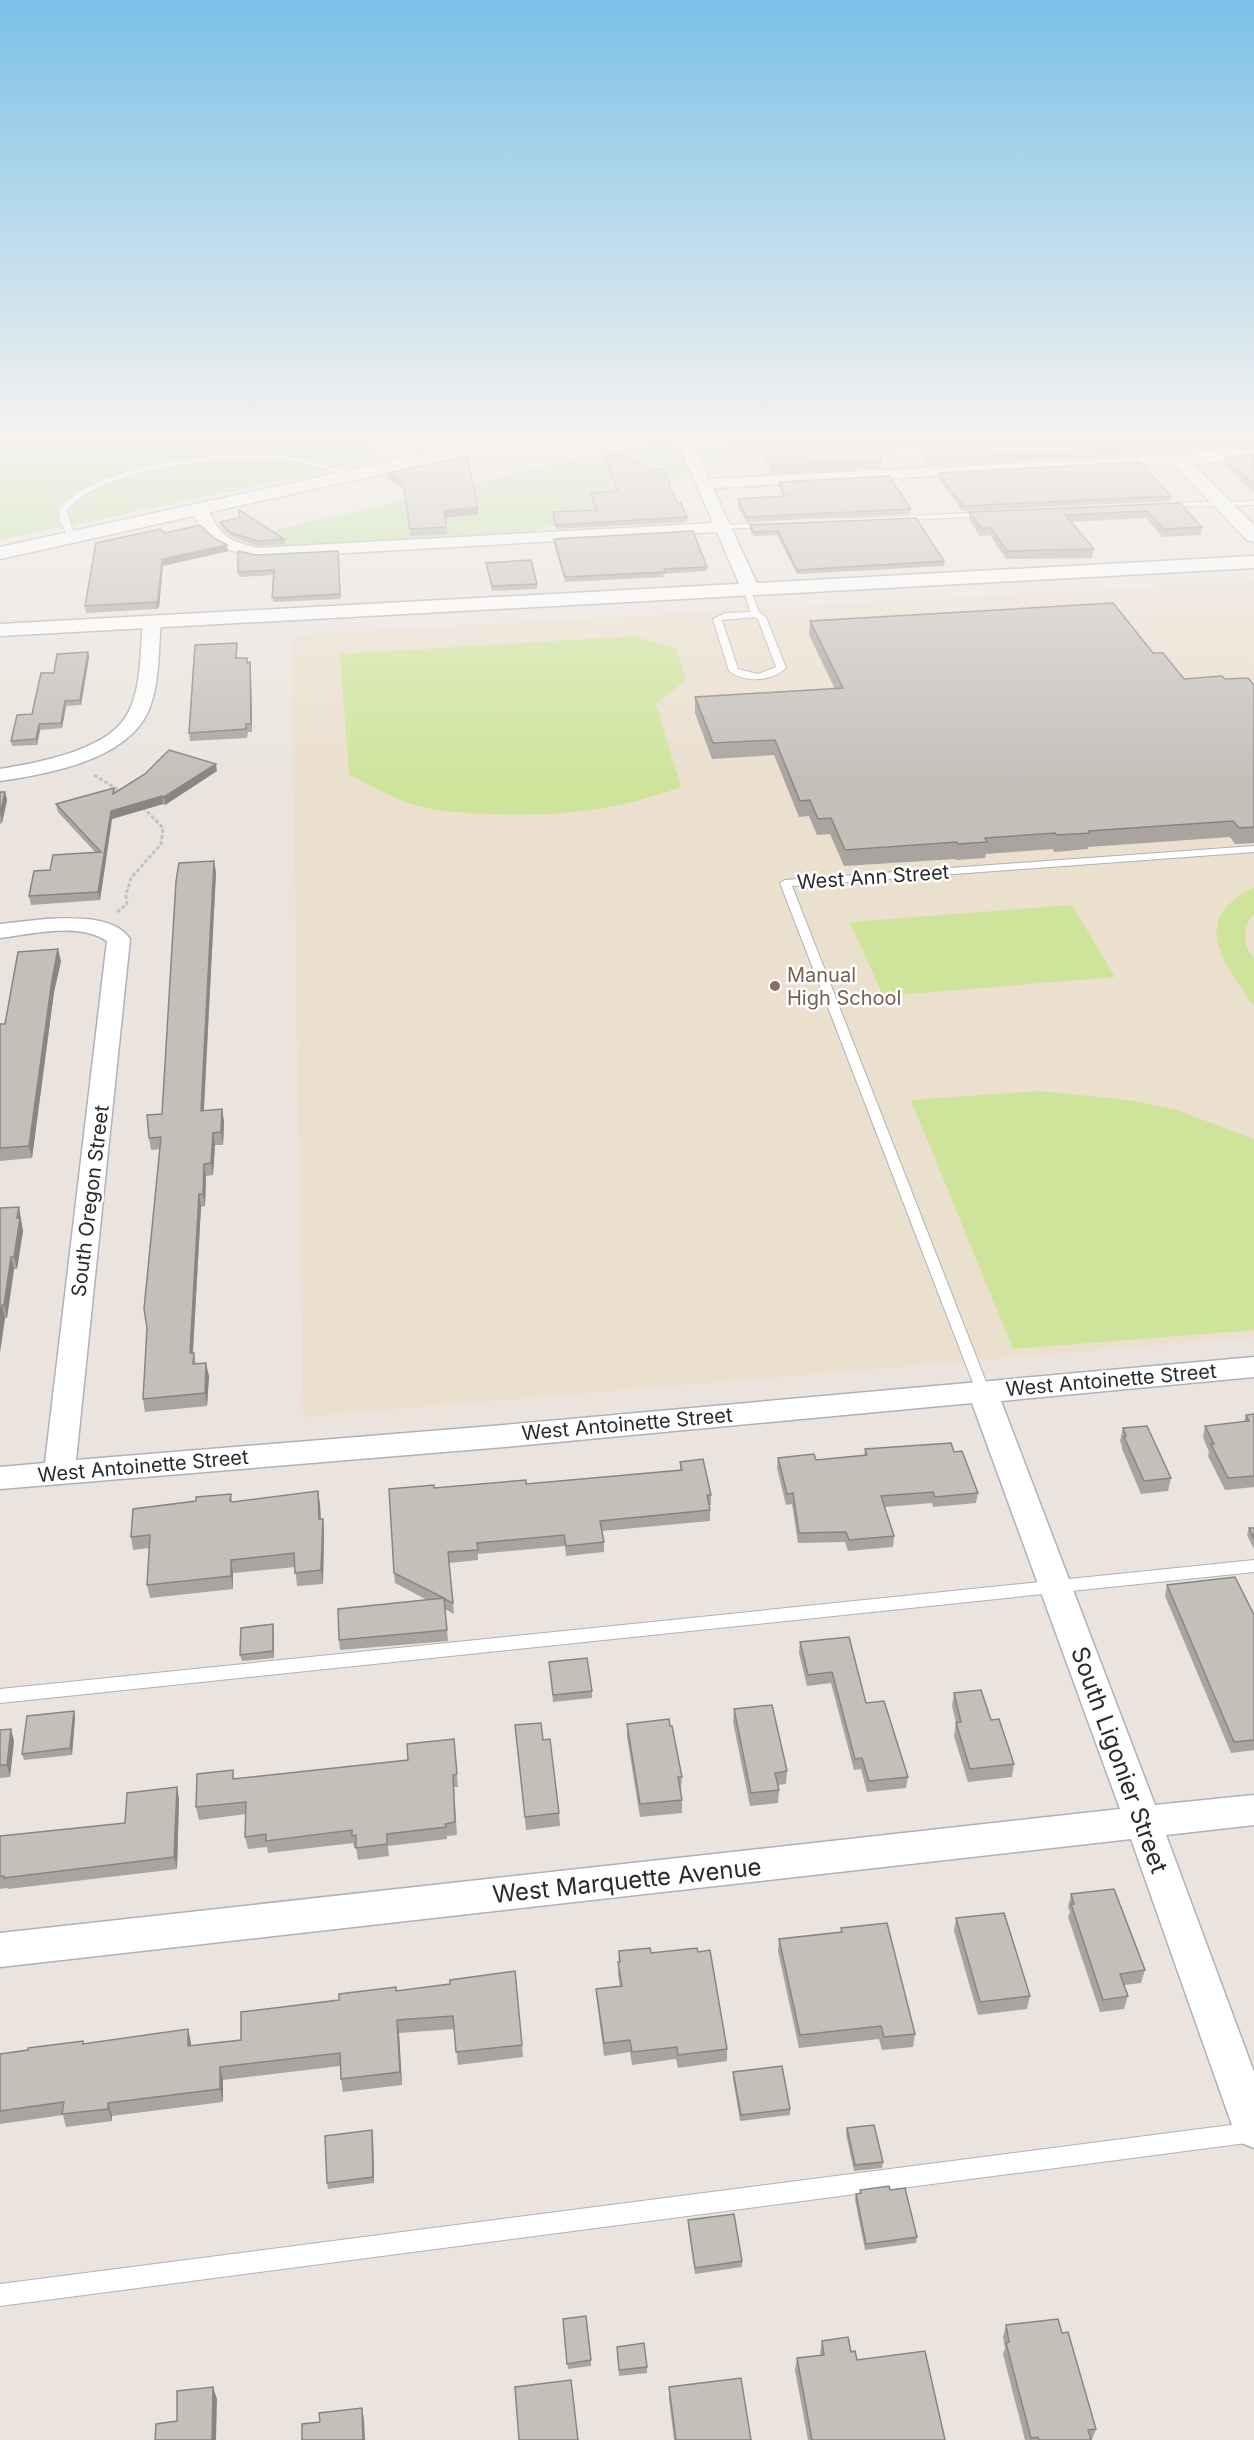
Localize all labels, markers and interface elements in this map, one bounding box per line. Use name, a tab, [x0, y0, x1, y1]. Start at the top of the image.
street label: West Ann Street	[796, 860, 950, 894]
place label: Manual High School	[787, 963, 901, 1010]
marker: Manual High School	[768, 979, 782, 993]
street label: South Oregon Street	[66, 1103, 114, 1298]
street label: West Antoinette Street	[1005, 1359, 1218, 1401]
street label: West Antoinette Street	[521, 1403, 734, 1445]
street label: West Antoinette Street	[37, 1445, 250, 1487]
street label: South Ligonier Street	[1065, 1643, 1174, 1877]
street label: West Marquette Avenue	[491, 1852, 763, 1909]

